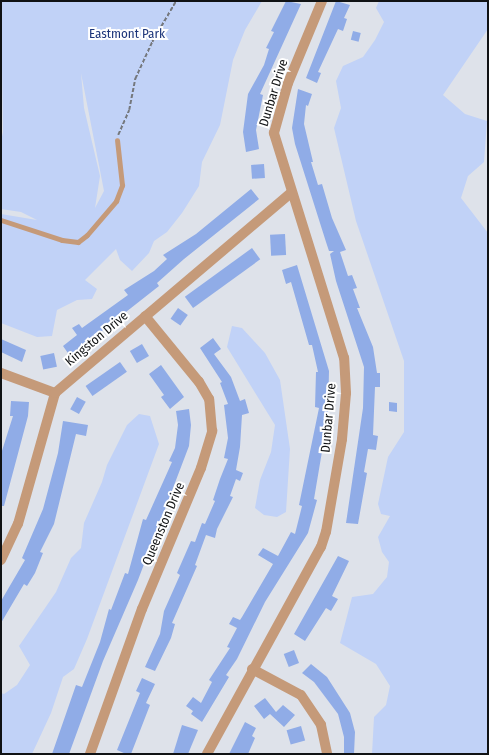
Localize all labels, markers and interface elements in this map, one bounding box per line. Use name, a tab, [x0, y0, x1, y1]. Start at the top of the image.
park label: Eastmont Park	[89, 26, 165, 42]
street label: Dunbar Drive	[256, 57, 292, 129]
street label: Kingston Drive	[63, 308, 131, 370]
street label: Dunbar Drive	[318, 383, 340, 453]
street label: Queenston Drive	[140, 480, 188, 568]

